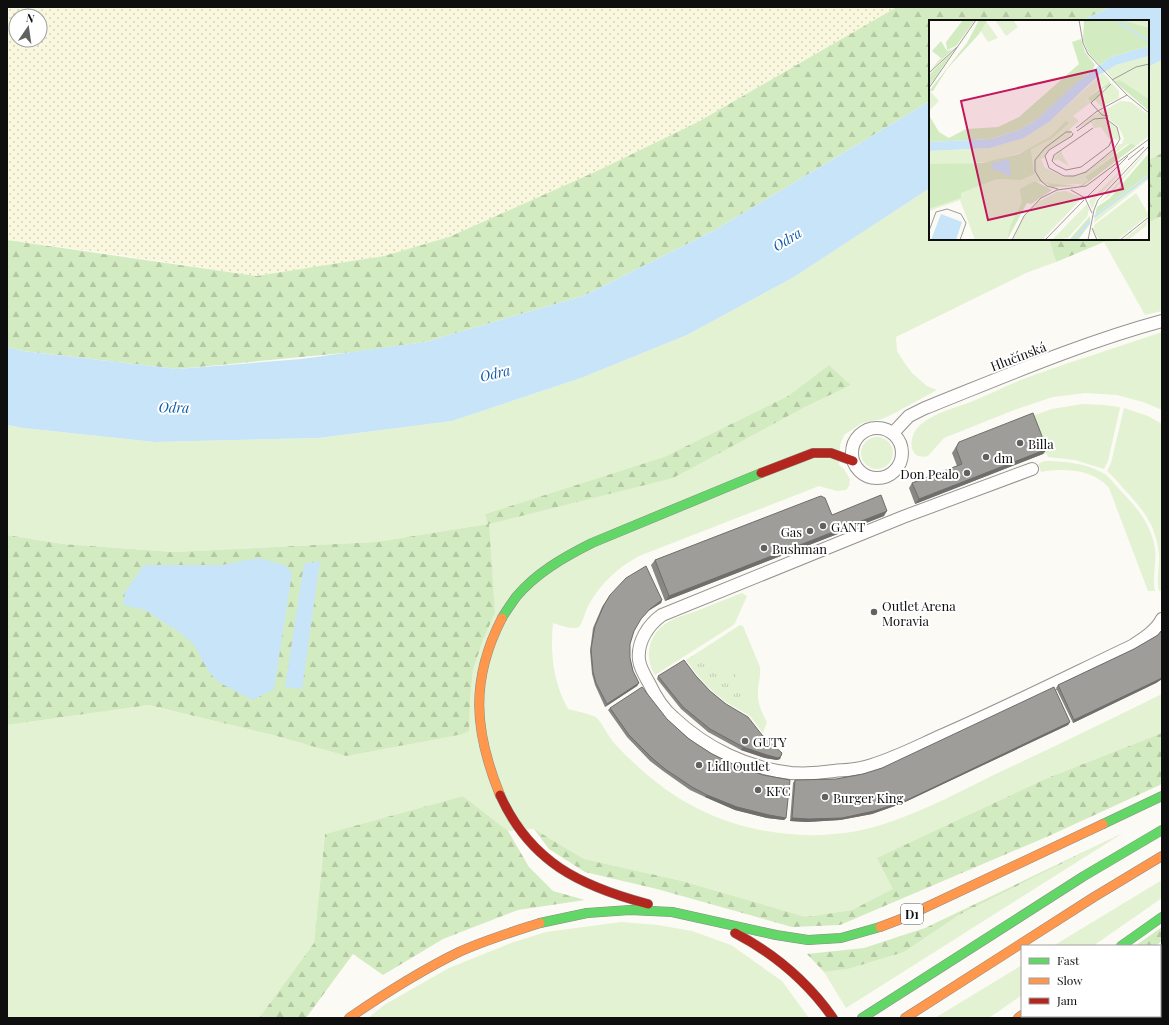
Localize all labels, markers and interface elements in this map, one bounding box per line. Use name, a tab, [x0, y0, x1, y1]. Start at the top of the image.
north arrow	[8, 8, 48, 48]
text: N	[25, 10, 36, 26]
inset map	[929, 20, 1149, 240]
water label: Odra	[769, 223, 805, 255]
street label: Hlučínská	[988, 337, 1049, 374]
water label: Odra	[478, 360, 512, 386]
water label: Odra	[158, 397, 190, 417]
place label: Billa	[1028, 435, 1054, 452]
marker: Billa	[1015, 438, 1025, 448]
place label: dm	[994, 449, 1014, 466]
marker: dm	[981, 452, 991, 462]
place label: Don Pealo	[900, 465, 959, 482]
marker: Don Pealo	[962, 468, 972, 478]
place label: GANT	[831, 518, 865, 535]
marker: GANT	[818, 521, 828, 531]
place label: Gas	[781, 523, 802, 540]
marker: Gas	[805, 526, 815, 536]
place label: Bushman	[772, 540, 827, 557]
marker: Bushman	[759, 543, 769, 553]
place label: Outlet Arena Moravia	[882, 597, 956, 629]
marker: Outlet Arena Moravia	[869, 607, 879, 617]
place label: GUTY	[753, 733, 787, 750]
marker: GUTY	[740, 736, 750, 746]
place label: Lidl Outlet	[707, 757, 770, 774]
marker: Lidl Outlet	[694, 760, 704, 770]
place label: KFC	[766, 782, 791, 799]
marker: KFC	[753, 785, 763, 795]
place label: Burger King	[833, 789, 903, 806]
marker: Burger King	[820, 792, 830, 802]
road number: D1	[901, 904, 923, 924]
legend	[1021, 945, 1161, 1017]
text: Fast	[1057, 952, 1080, 968]
text: Slow	[1057, 972, 1083, 988]
text: Jam	[1056, 992, 1078, 1008]

